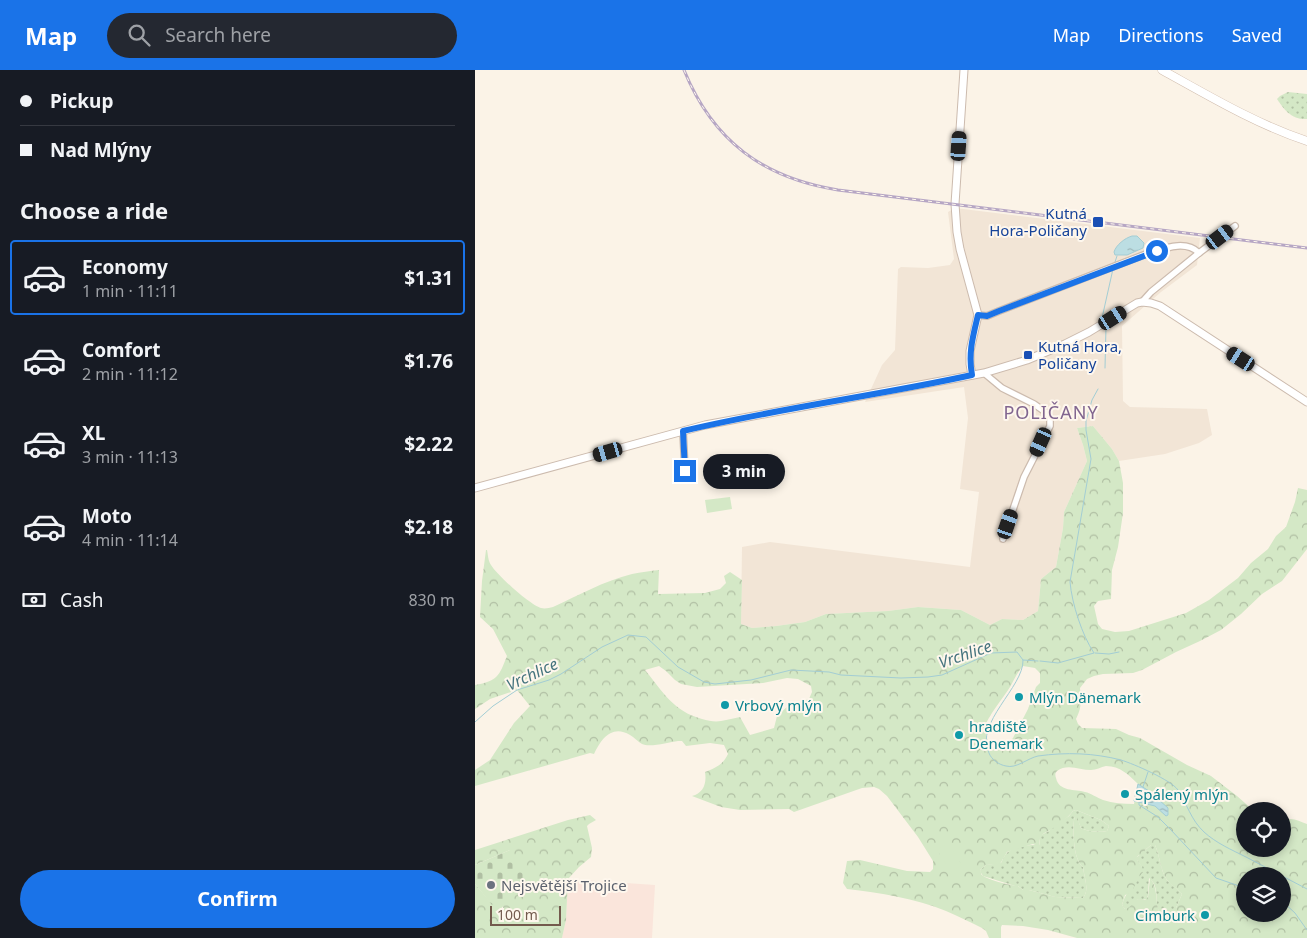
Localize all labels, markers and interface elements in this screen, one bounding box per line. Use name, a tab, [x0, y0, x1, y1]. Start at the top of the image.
search box	[107, 13, 457, 58]
text: Map	[25, 19, 77, 52]
icon: search	[125, 21, 153, 49]
text: Search here	[165, 22, 271, 48]
text: Map	[1053, 23, 1090, 47]
text: Directions	[1118, 23, 1204, 47]
text: Saved	[1232, 23, 1282, 47]
text: Pickup	[50, 88, 113, 114]
car	[950, 131, 967, 161]
text: Nad Mlýny	[50, 137, 151, 163]
text: Choose a ride	[20, 195, 168, 225]
place label: Kutná Hora-Poličany	[989, 203, 1087, 240]
marker: Kutná Hora-Poličany	[1091, 215, 1105, 229]
car	[1203, 222, 1236, 252]
route start	[1146, 240, 1168, 262]
text: Economy	[82, 254, 168, 280]
icon: car	[22, 255, 67, 300]
text: $1.31	[404, 265, 453, 291]
text: 1 min · 11:11	[82, 280, 178, 302]
car	[1096, 304, 1129, 332]
place label: Kutná Hora, Poličany	[1038, 336, 1122, 373]
text: Comfort	[82, 337, 161, 363]
icon: car	[22, 338, 67, 383]
car	[1224, 345, 1257, 373]
text: $1.76	[404, 348, 453, 374]
marker: Kutná Hora, Poličany	[1022, 349, 1034, 361]
text: 2 min · 11:12	[82, 363, 178, 385]
district label: POLIČANY	[1003, 400, 1099, 424]
text: XL	[82, 420, 105, 446]
icon: car	[22, 421, 67, 466]
car	[1028, 425, 1053, 459]
text: $2.22	[404, 431, 453, 457]
car	[591, 441, 624, 463]
text: 3 min · 11:13	[82, 446, 178, 468]
callout: 3 min	[703, 454, 785, 488]
route end	[674, 460, 696, 482]
text: 3 min	[722, 460, 766, 482]
text: Moto	[82, 503, 132, 529]
icon: car	[22, 504, 67, 549]
car	[996, 507, 1019, 541]
text: $2.18	[404, 514, 453, 540]
text: 4 min · 11:14	[82, 529, 178, 551]
icon: cash	[20, 586, 48, 614]
text: Cash	[60, 587, 104, 613]
text: 830 m	[408, 589, 455, 611]
water label: Vrchlice	[936, 635, 994, 673]
water label: Vrchlice	[503, 652, 561, 696]
place label: Mlýn Dänemark	[1029, 687, 1141, 707]
marker: Mlýn Dänemark	[1013, 691, 1025, 703]
place label: Vrbový mlýn	[735, 695, 822, 715]
marker: Vrbový mlýn	[719, 699, 731, 711]
place label: hradiště Denemark	[969, 716, 1043, 753]
marker: hradiště Denemark	[953, 729, 965, 741]
place label: Spálený mlýn	[1135, 784, 1229, 804]
marker: Spálený mlýn	[1119, 788, 1131, 800]
map controls	[1236, 802, 1291, 922]
button: locate	[1236, 802, 1291, 857]
button: layers	[1236, 867, 1291, 922]
button: Confirm	[20, 870, 455, 928]
place label: Nejsvětější Trojice	[501, 875, 627, 895]
marker: Nejsvětější Trojice	[485, 879, 497, 891]
scale bar	[490, 903, 561, 926]
text: 100 m	[497, 905, 538, 924]
place label: Cimburk	[1135, 905, 1195, 925]
marker: Cimburk	[1199, 909, 1211, 921]

